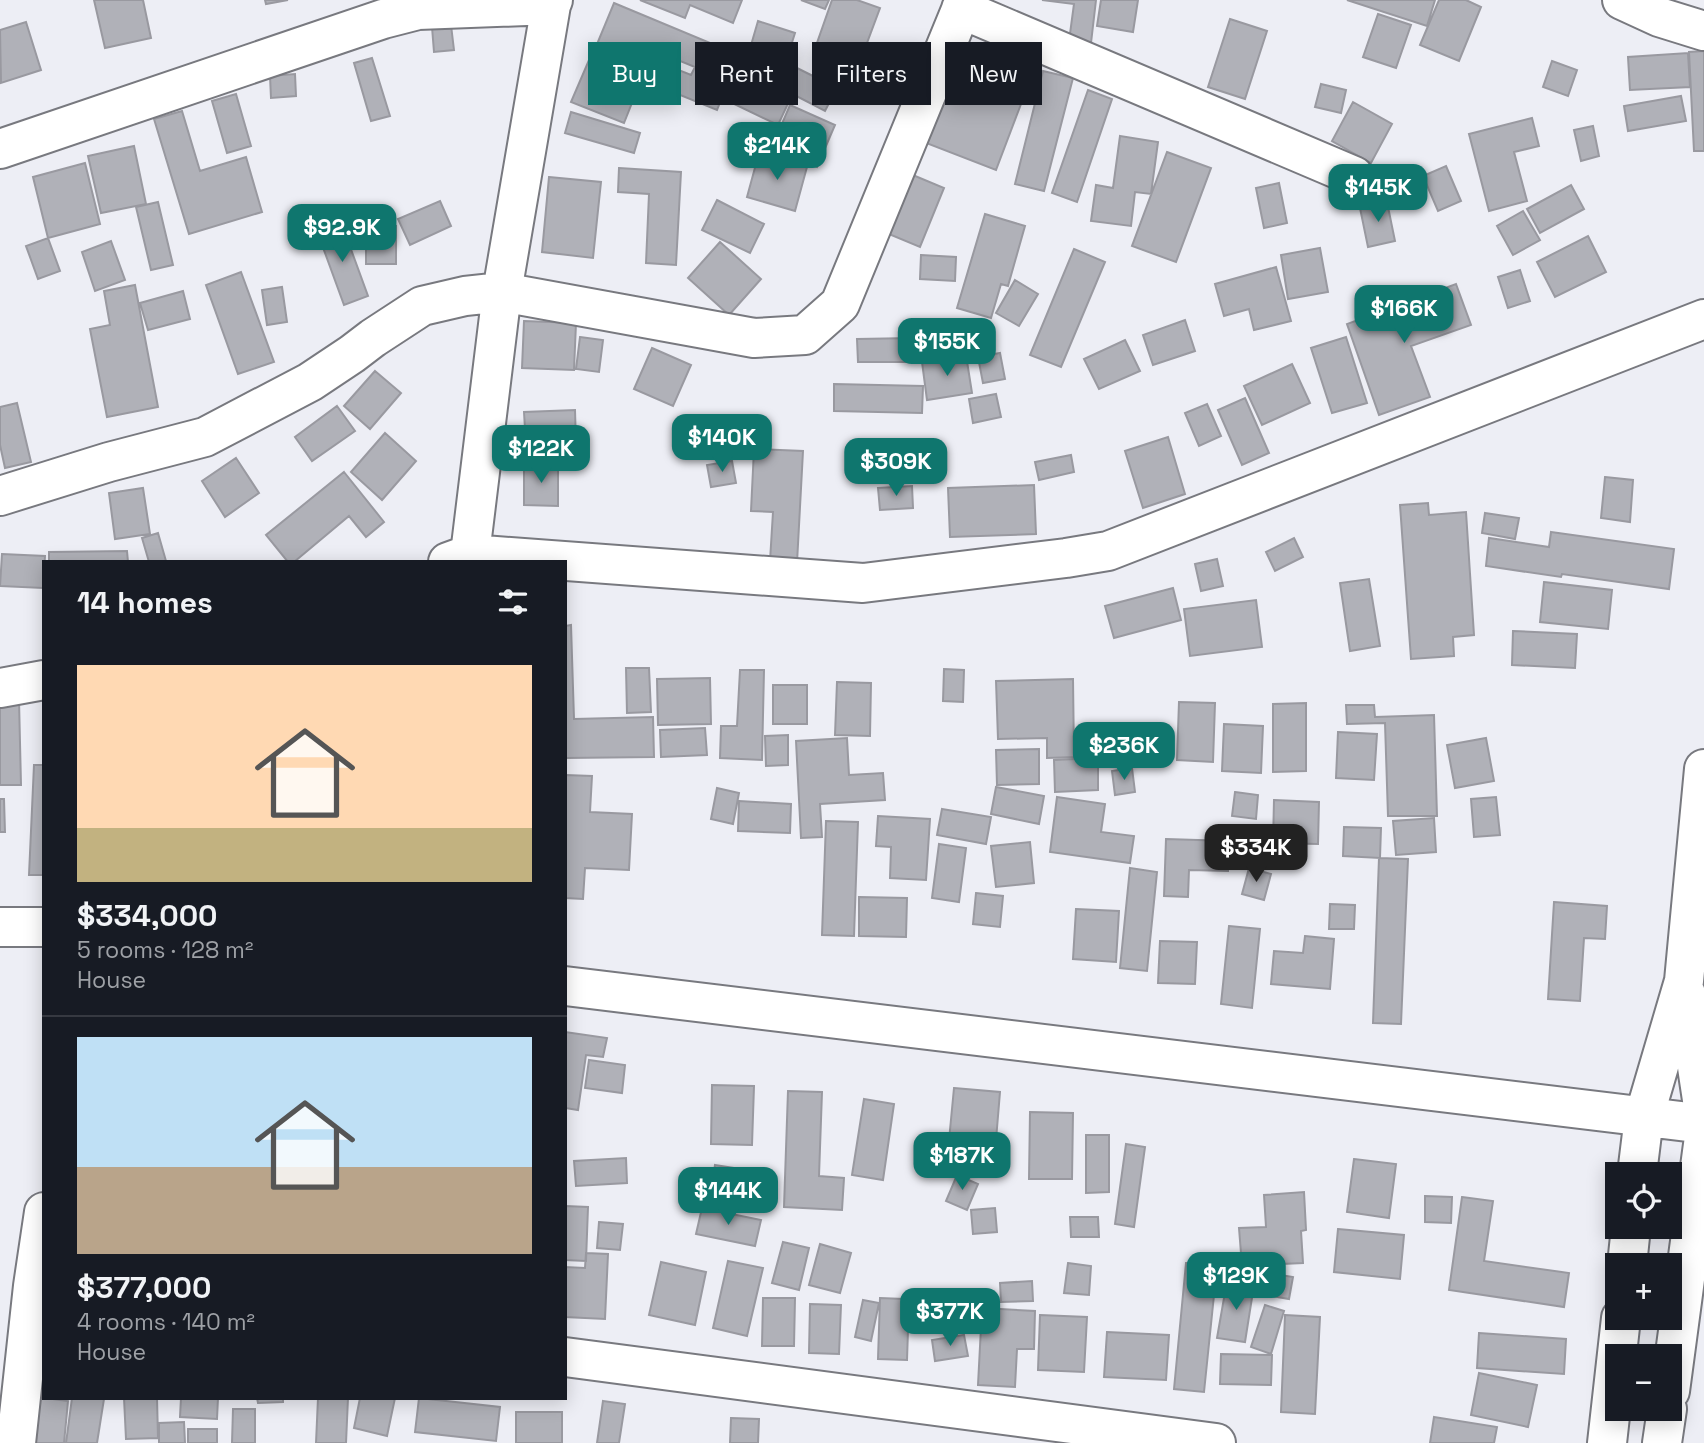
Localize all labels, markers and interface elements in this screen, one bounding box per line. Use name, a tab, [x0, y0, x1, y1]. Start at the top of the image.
chip: Buy	[588, 42, 681, 105]
chip: Rent	[695, 42, 798, 105]
chip: Filters	[812, 42, 931, 105]
chip: New	[945, 42, 1042, 105]
pin: $214K	[728, 122, 826, 182]
text: $214K	[743, 130, 811, 160]
pin: $145K	[1329, 164, 1427, 224]
text: $145K	[1344, 172, 1412, 202]
pin: $92.9K	[285, 204, 399, 264]
text: $92.9K	[303, 212, 381, 242]
pin: $166K	[1355, 286, 1453, 345]
text: $166K	[1370, 293, 1438, 323]
pin: $155K	[898, 318, 996, 378]
text: $155K	[914, 326, 980, 356]
pin: $140K	[673, 414, 771, 474]
text: $140K	[688, 422, 756, 452]
pin: $122K	[492, 426, 590, 485]
text: $122K	[508, 433, 574, 463]
pin: $309K	[847, 438, 945, 498]
text: $309K	[860, 446, 932, 476]
text: 14 homes	[77, 583, 213, 622]
icon: filters	[494, 583, 532, 621]
icon: home	[242, 710, 368, 836]
pin: $236K	[1075, 722, 1173, 782]
text: $236K	[1089, 730, 1159, 760]
pin: $334K	[1207, 824, 1305, 884]
text: $334K	[1221, 832, 1291, 862]
text: $334,000	[77, 896, 218, 935]
text: 5 rooms · 128 m²	[77, 935, 253, 965]
text: House	[77, 965, 146, 995]
icon: home	[242, 1082, 368, 1208]
pin: $187K	[913, 1132, 1011, 1192]
text: $187K	[929, 1140, 995, 1170]
map controls	[1605, 1162, 1682, 1421]
button: locate	[1605, 1162, 1682, 1239]
pin: $144K	[679, 1168, 777, 1227]
text: $144K	[694, 1175, 762, 1205]
pin: $129K	[1187, 1252, 1285, 1312]
button: +	[1605, 1253, 1682, 1330]
text: $129K	[1203, 1260, 1269, 1290]
text: $377,000	[77, 1268, 211, 1307]
pin: $377K	[901, 1288, 999, 1348]
text: $377K	[916, 1296, 984, 1326]
text: 4 rooms · 140 m²	[77, 1307, 255, 1337]
text: House	[77, 1337, 146, 1367]
button: −	[1605, 1344, 1682, 1421]

